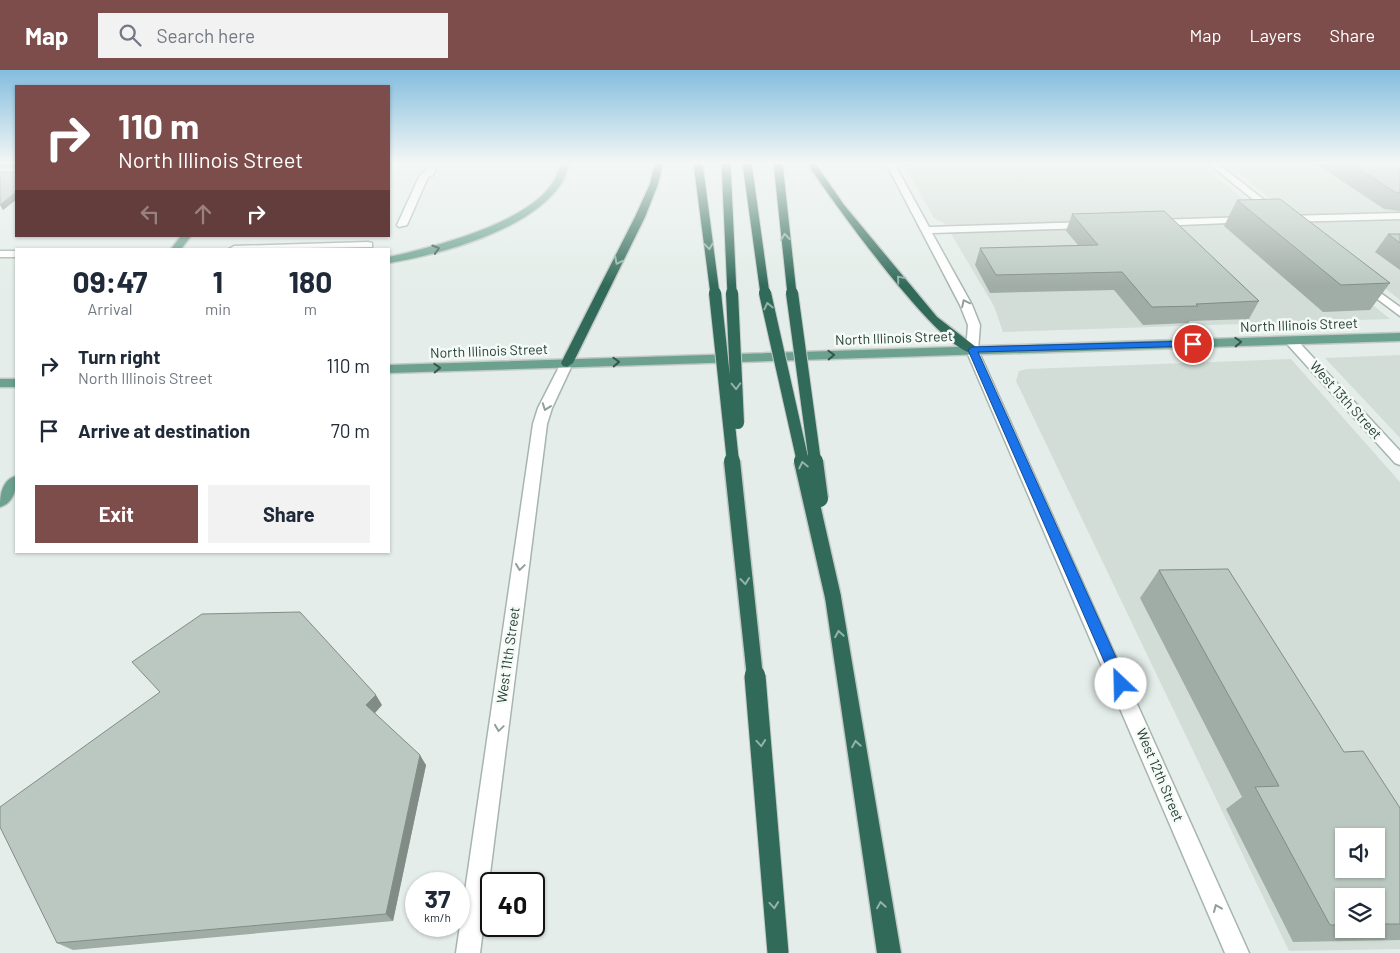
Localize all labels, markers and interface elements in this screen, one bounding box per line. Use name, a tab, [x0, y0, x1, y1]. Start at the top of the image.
search box	[98, 13, 448, 58]
text: Map	[25, 21, 68, 50]
icon: search	[116, 21, 144, 49]
text: Search here	[156, 24, 255, 47]
text: Map	[1189, 24, 1221, 46]
text: Layers	[1249, 24, 1302, 46]
text: Share	[1330, 24, 1375, 46]
text: 110 m	[118, 104, 199, 146]
icon: right	[35, 105, 100, 170]
text: North Illinois Street	[118, 146, 303, 172]
icon: left	[136, 200, 164, 228]
icon: ahead	[189, 200, 217, 228]
icon: right	[242, 200, 270, 228]
one-way arrow	[780, 233, 791, 241]
one-way arrow	[703, 242, 714, 250]
one-way arrow	[431, 244, 440, 254]
one-way arrow	[614, 256, 624, 265]
text: 09:47	[73, 263, 147, 299]
text: 1	[213, 263, 223, 299]
text: 180	[288, 263, 332, 299]
one-way arrow	[898, 276, 906, 285]
text: Arrival	[88, 299, 132, 318]
text: min	[205, 299, 231, 318]
text: m	[304, 299, 317, 318]
one-way arrow	[960, 299, 971, 308]
one-way arrow	[763, 302, 774, 310]
street label: North Illinois Street	[1240, 314, 1358, 335]
pin	[1172, 323, 1214, 365]
street label: North Illinois Street	[835, 327, 953, 348]
icon: arrive	[1179, 330, 1207, 358]
one-way arrow	[1234, 337, 1242, 348]
street label: North Illinois Street	[430, 340, 548, 361]
text: Turn right	[78, 345, 160, 368]
one-way arrow	[827, 350, 835, 361]
icon: right	[35, 352, 63, 380]
text: 110 m	[326, 354, 370, 377]
one-way arrow	[612, 357, 620, 367]
street label: West 13th Street	[1307, 357, 1386, 442]
one-way arrow	[434, 362, 442, 373]
text: North Illinois Street	[78, 368, 213, 387]
one-way arrow	[731, 382, 742, 390]
one-way arrow	[542, 402, 552, 411]
icon: arrive	[35, 417, 63, 445]
text: Arrive at destination	[78, 419, 250, 442]
text: 70 m	[331, 419, 370, 442]
one-way arrow	[799, 460, 809, 469]
button: Exit	[35, 485, 198, 543]
button: Share	[208, 485, 370, 543]
one-way arrow	[515, 564, 526, 572]
one-way arrow	[740, 577, 751, 585]
street label: West 11th Street	[492, 606, 523, 704]
one-way arrow	[835, 629, 845, 638]
position arrow	[1094, 657, 1146, 709]
one-way arrow	[494, 724, 504, 733]
street label: West 12th Street	[1133, 726, 1188, 824]
one-way arrow	[755, 739, 766, 747]
one-way arrow	[852, 740, 862, 749]
map controls	[1335, 828, 1385, 938]
button: sound	[1335, 828, 1385, 878]
speed limit sign: 40	[480, 872, 545, 937]
text: 37	[425, 883, 450, 913]
button: layers	[1335, 888, 1385, 938]
one-way arrow	[876, 900, 887, 908]
one-way arrow	[769, 901, 780, 909]
one-way arrow	[1213, 904, 1224, 913]
text: km/h	[424, 910, 451, 924]

